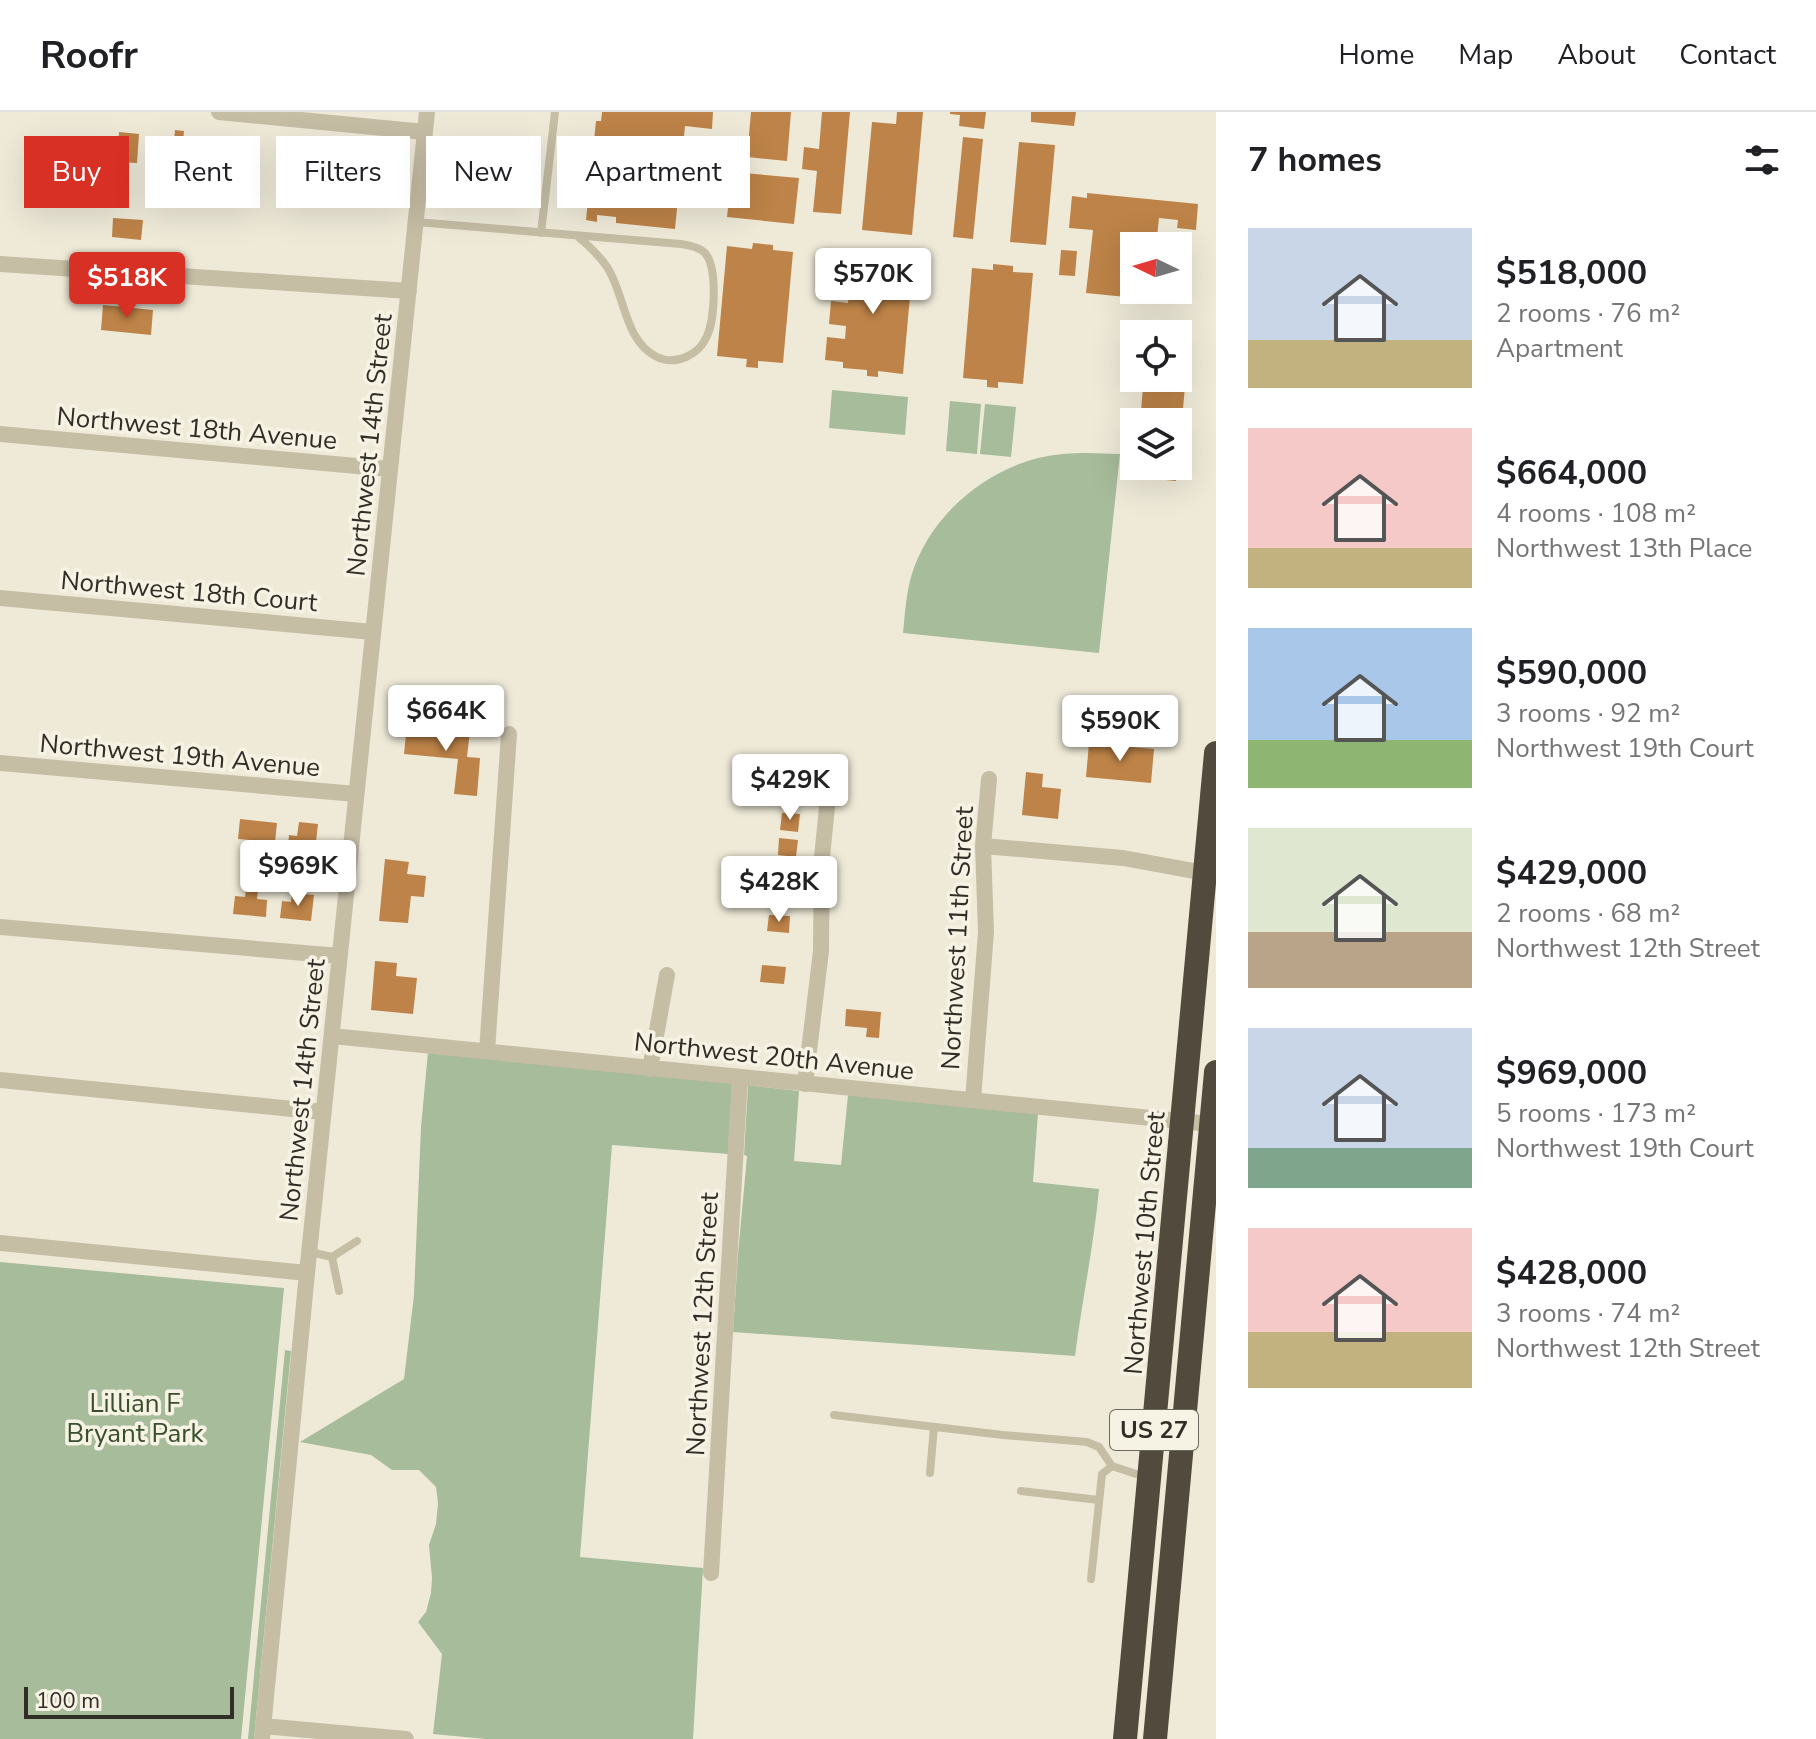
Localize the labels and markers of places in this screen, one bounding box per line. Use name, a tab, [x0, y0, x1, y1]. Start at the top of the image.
pin: $570K	[817, 248, 929, 316]
pin: $518K	[71, 252, 183, 320]
pin: $664K	[390, 685, 502, 753]
pin: $590K	[1064, 695, 1176, 763]
pin: $429K	[734, 754, 846, 822]
pin: $969K	[242, 840, 354, 908]
pin: $428K	[723, 856, 835, 924]

